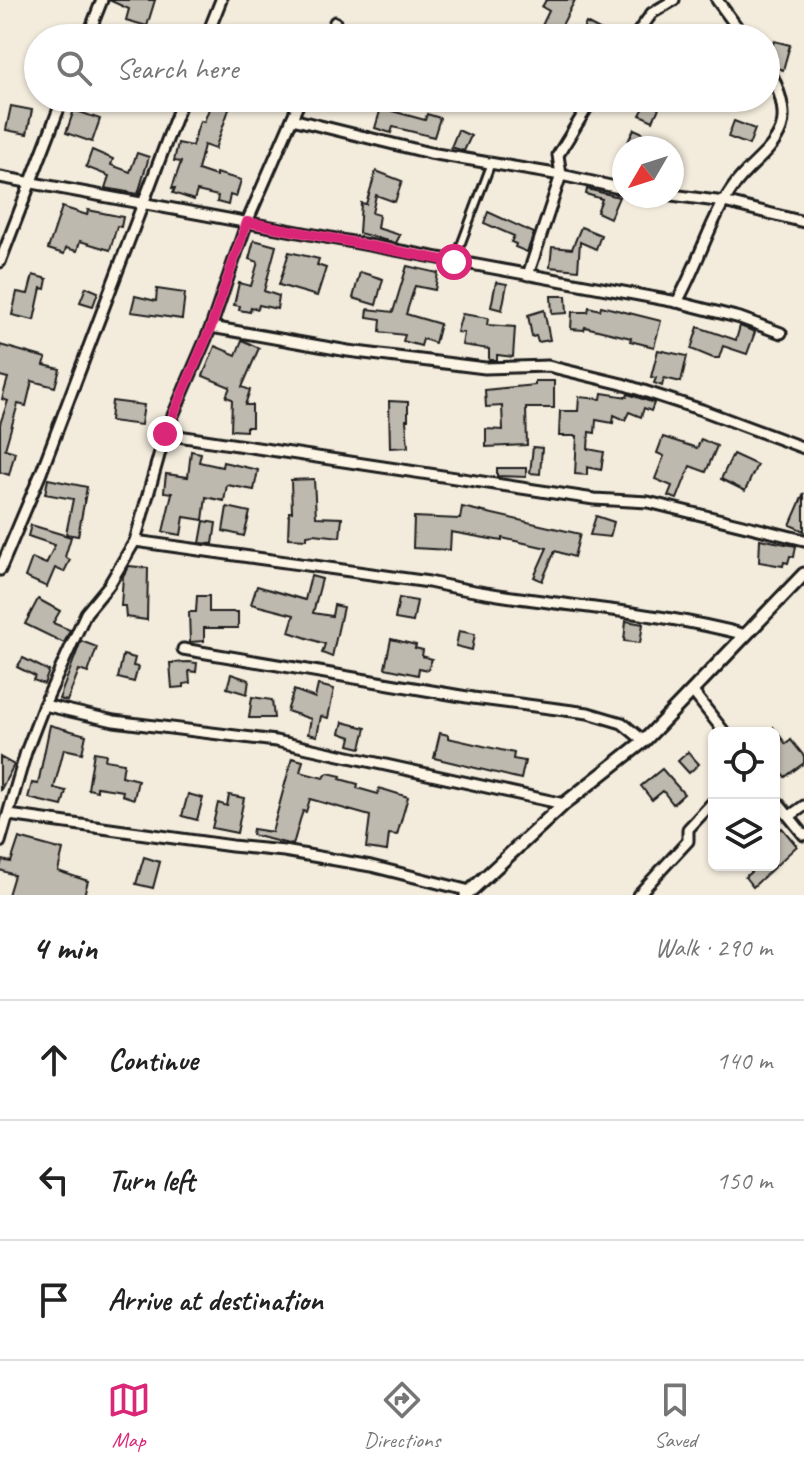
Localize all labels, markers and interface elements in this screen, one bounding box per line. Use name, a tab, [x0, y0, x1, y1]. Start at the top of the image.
search box	[24, 24, 780, 112]
icon: search	[52, 46, 96, 90]
text: Search here	[116, 49, 238, 87]
north arrow	[612, 136, 684, 208]
route start	[436, 244, 472, 280]
route end	[147, 416, 183, 452]
map controls	[708, 727, 780, 871]
button: locate	[708, 727, 780, 799]
button: layers	[708, 799, 780, 871]
text: 4 min	[32, 926, 97, 969]
text: Walk · 290 m	[655, 931, 772, 964]
icon: ahead	[32, 1038, 76, 1082]
text: Continue	[108, 1041, 198, 1079]
text: 140 m	[716, 1044, 772, 1077]
icon: left	[32, 1158, 76, 1202]
text: Turn left	[108, 1161, 195, 1199]
text: 150 m	[716, 1164, 772, 1197]
icon: arrive	[32, 1278, 76, 1322]
text: Arrive at destination	[108, 1281, 323, 1319]
tab: Map	[107, 1378, 151, 1454]
tab: Directions	[364, 1378, 440, 1454]
tab: Saved	[653, 1378, 697, 1454]

